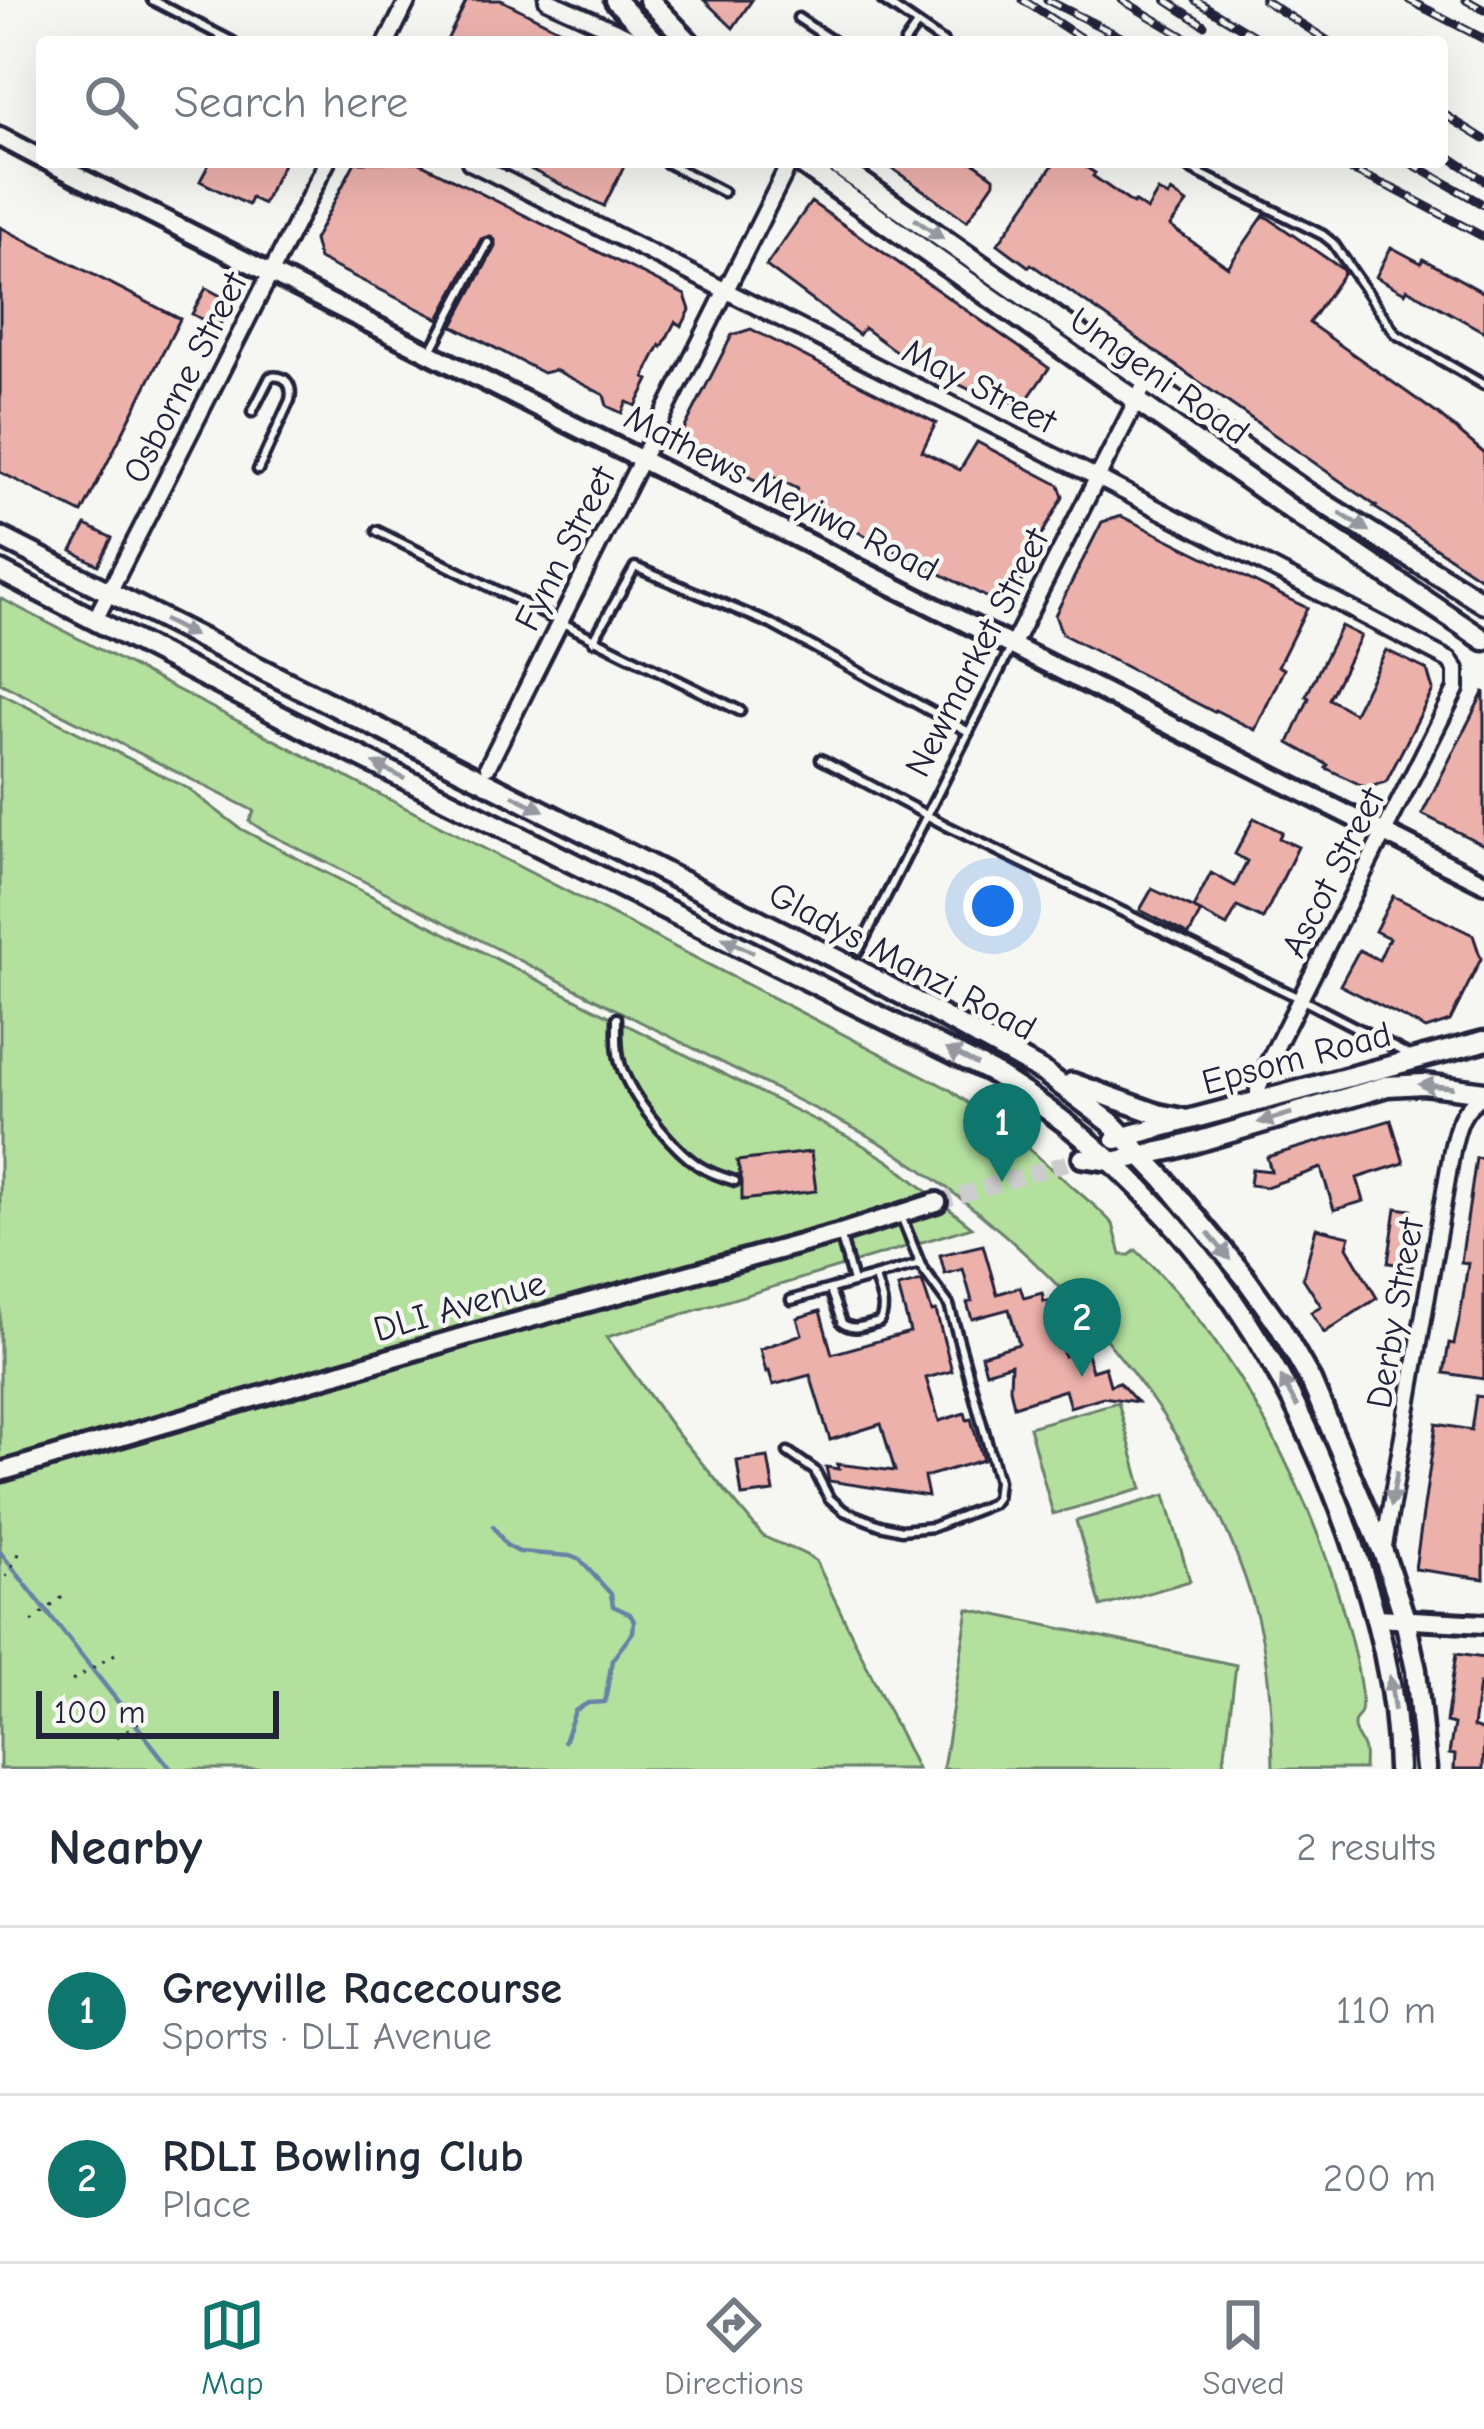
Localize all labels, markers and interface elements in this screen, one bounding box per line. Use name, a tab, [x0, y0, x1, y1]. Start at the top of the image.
search box	[36, 36, 1448, 168]
icon: search	[78, 69, 144, 135]
text: Search here	[174, 76, 408, 128]
one-way arrow	[913, 217, 945, 240]
street label: Osborne Street	[115, 264, 257, 490]
street label: Umgeni Road	[1062, 299, 1257, 453]
street label: May Street	[896, 330, 1065, 443]
street label: Mathews Meyiwa Road	[618, 396, 945, 590]
street label: Fynn Street	[506, 458, 625, 638]
one-way arrow	[1337, 511, 1371, 532]
street label: Newmarket Street	[897, 520, 1058, 784]
one-way arrow	[162, 617, 197, 637]
one-way arrow	[372, 761, 406, 781]
street label: Ascot Street	[1273, 780, 1394, 964]
one-way arrow	[510, 793, 545, 813]
street label: Gladys Manzi Road	[762, 874, 1043, 1049]
your location	[963, 876, 1023, 936]
one-way arrow	[721, 935, 755, 955]
street label: Epsom Road	[1197, 1014, 1395, 1103]
one-way arrow	[945, 1048, 979, 1068]
one-way arrow	[1417, 1076, 1454, 1095]
pin: 1	[963, 1083, 1041, 1182]
one-way arrow	[1256, 1110, 1292, 1128]
street label: Derby Street	[1359, 1213, 1433, 1412]
one-way arrow	[1206, 1230, 1232, 1261]
street label: DLI Avenue	[369, 1262, 550, 1350]
pin: 2	[1043, 1278, 1121, 1377]
one-way arrow	[1279, 1375, 1300, 1410]
one-way arrow	[1384, 1471, 1403, 1509]
one-way arrow	[1382, 1674, 1401, 1711]
scale bar	[36, 1685, 279, 1738]
text: 100 m	[54, 1693, 146, 1731]
text: Nearby	[48, 1818, 202, 1877]
text: 2 results	[1296, 1825, 1436, 1870]
text: Greyville Racecourse	[162, 1962, 562, 2014]
text: 1	[79, 1988, 95, 2033]
text: 110 m	[1336, 1988, 1436, 2033]
text: Sports · DLI Avenue	[162, 2014, 492, 2059]
text: RDLI Bowling Club	[162, 2130, 524, 2182]
text: 2	[77, 2156, 97, 2201]
text: 200 m	[1323, 2156, 1436, 2201]
text: Place	[162, 2182, 251, 2227]
tab: Map	[199, 2292, 265, 2402]
tab: Directions	[664, 2292, 804, 2402]
tab: Saved	[1202, 2292, 1285, 2402]

